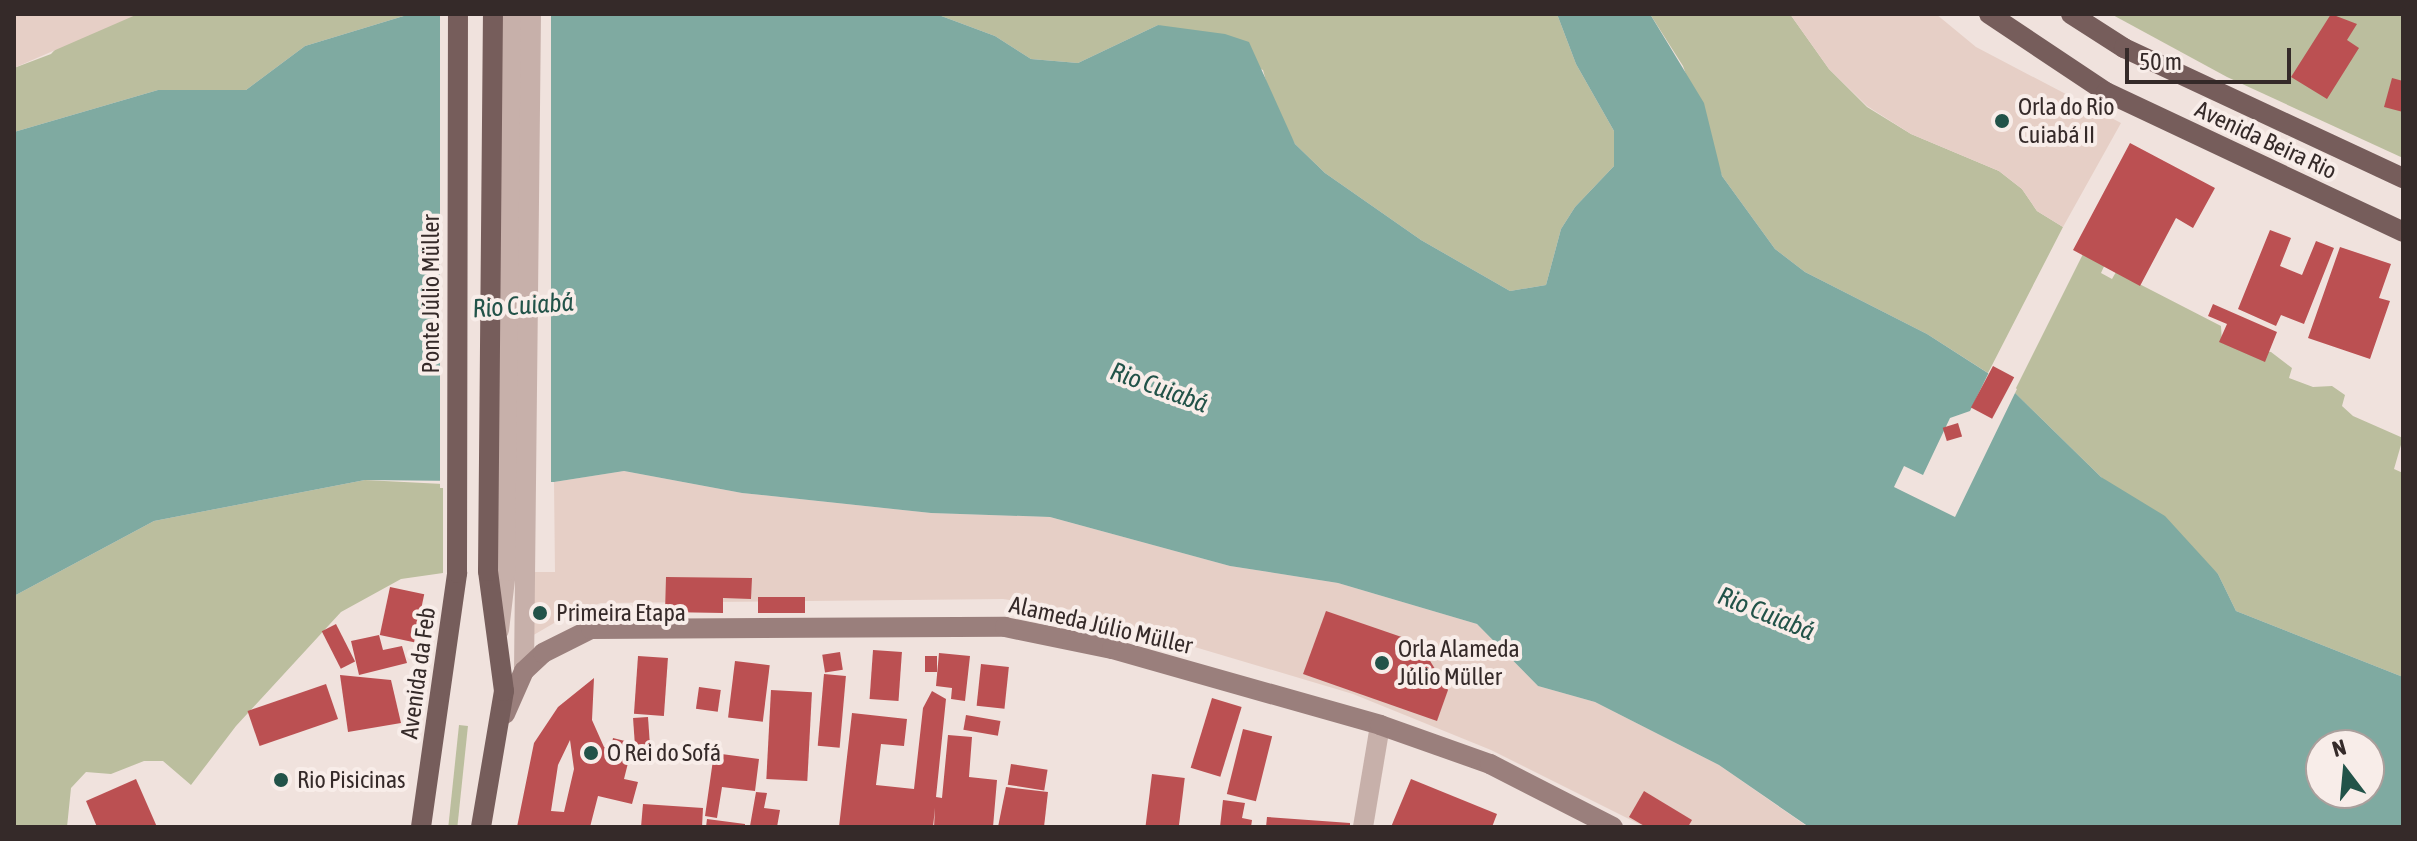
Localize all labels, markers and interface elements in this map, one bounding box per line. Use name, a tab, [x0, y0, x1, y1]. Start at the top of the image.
scale bar	[2129, 32, 2295, 82]
text: 50 m	[2139, 48, 2182, 75]
place label: Orla do Rio Cuiabá II	[2018, 93, 2115, 149]
street label: Avenida Beira Rio	[2191, 95, 2341, 185]
marker: Orla do Rio Cuiabá II	[1993, 112, 2011, 130]
street label: Ponte Júlio Müller	[417, 214, 445, 374]
water label: Rio Cuiabá	[471, 287, 575, 325]
water label: Rio Cuiabá	[1106, 356, 1212, 420]
water label: Rio Cuiabá	[1713, 581, 1819, 647]
street label: Alameda Júlio Müller	[1007, 590, 1195, 660]
place label: Primeira Etapa	[556, 599, 686, 627]
marker: Primeira Etapa	[531, 604, 549, 622]
street label: Avenida da Feb	[395, 605, 441, 741]
place label: Orla Alameda Júlio Müller	[1398, 635, 1520, 691]
marker: Orla Alameda Júlio Müller	[1373, 654, 1391, 672]
north arrow	[2305, 729, 2385, 809]
text: N	[2329, 734, 2349, 762]
place label: O Rei do Sofá	[607, 739, 721, 767]
marker: O Rei do Sofá	[582, 744, 600, 762]
place label: Rio Pisicinas	[297, 766, 406, 794]
marker: Rio Pisicinas	[272, 771, 290, 789]

